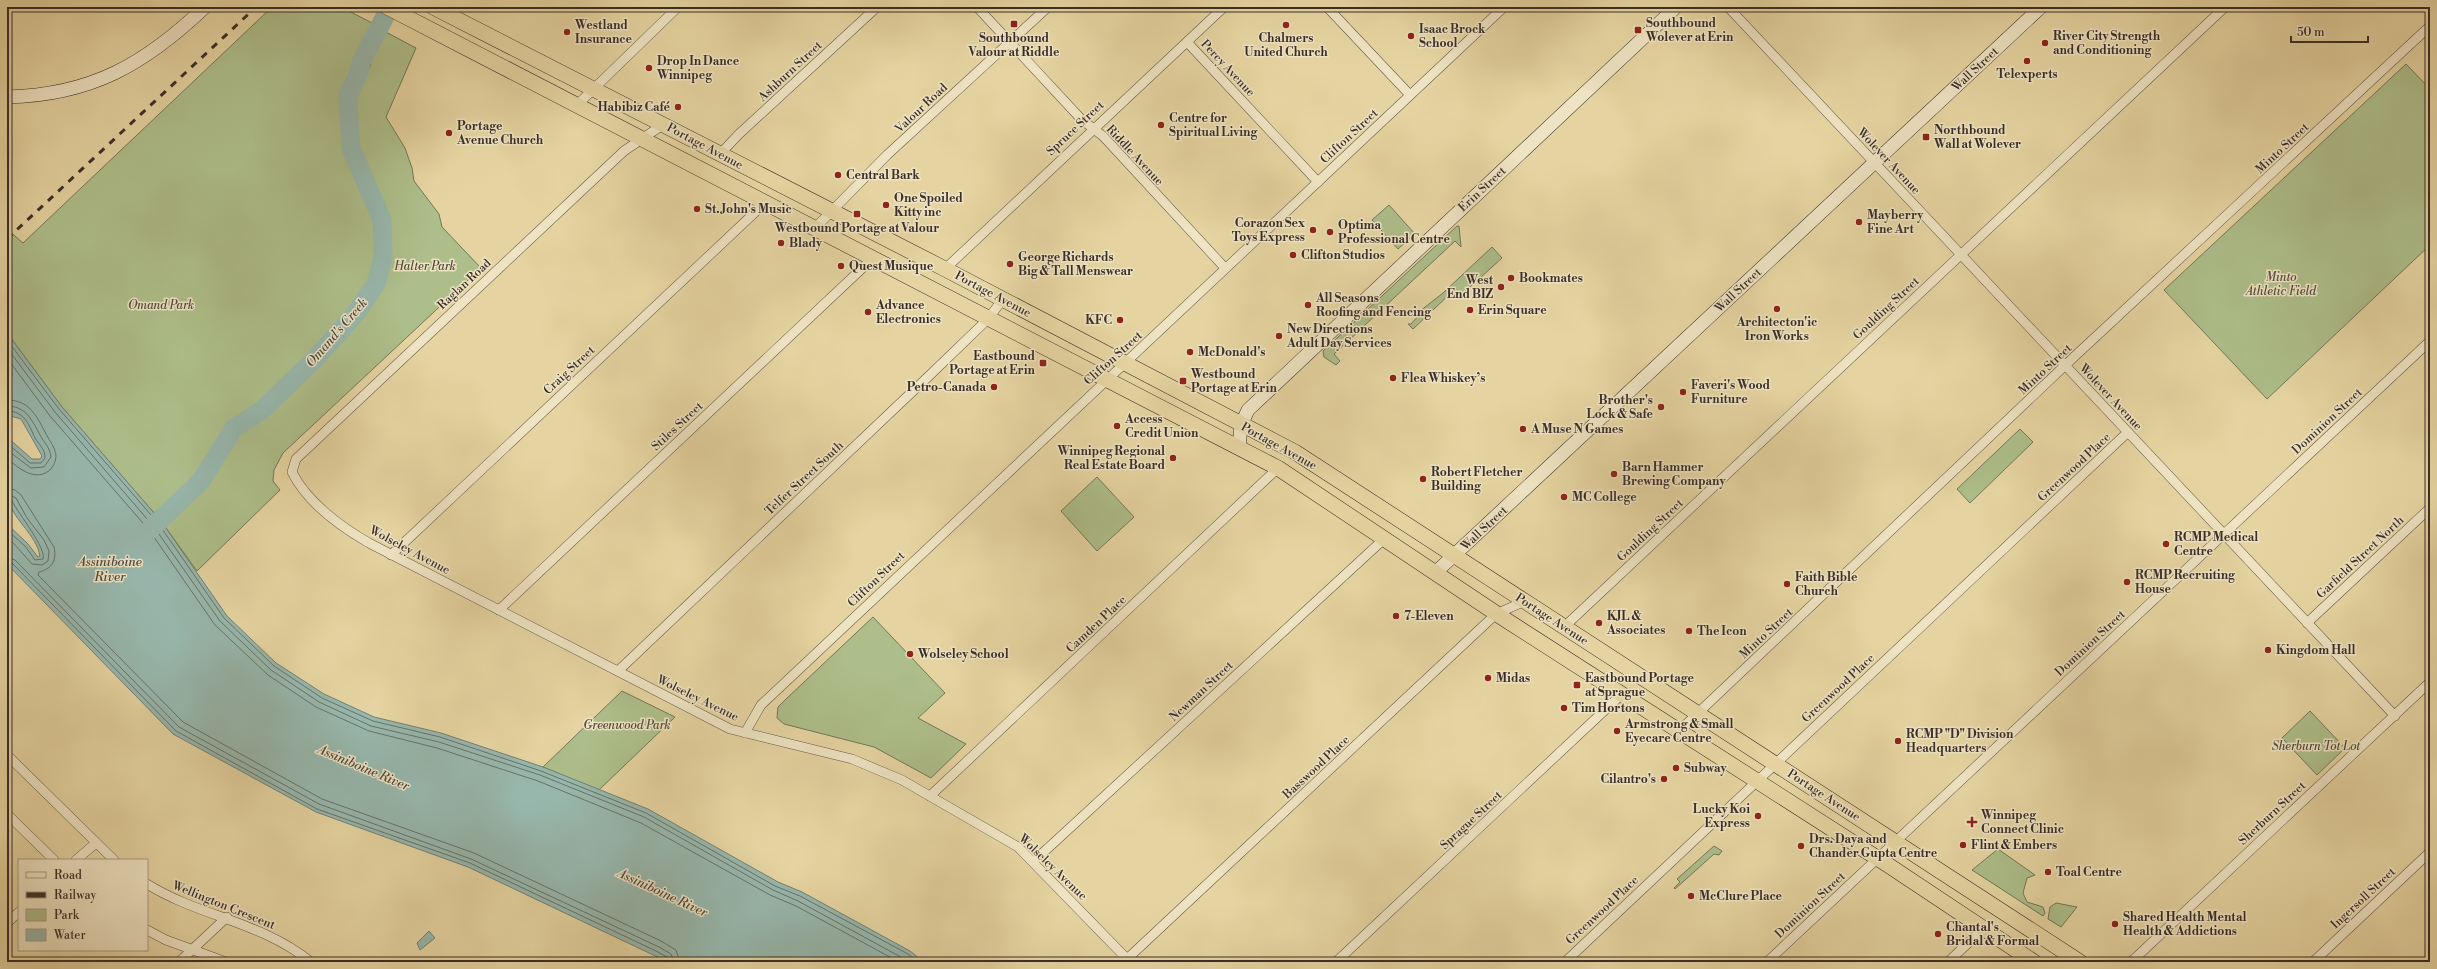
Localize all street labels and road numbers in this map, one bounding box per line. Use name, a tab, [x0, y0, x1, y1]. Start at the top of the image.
street label: Ashburn Street	[755, 37, 826, 105]
street label: Percy Avenue	[1197, 37, 1258, 100]
street label: Wall Street	[1948, 43, 2002, 95]
street label: Valour Road	[891, 80, 951, 137]
street label: Spruce Street	[1043, 97, 1108, 159]
street label: Clifton Street	[1317, 105, 1382, 167]
street label: Minto Street	[2252, 119, 2313, 177]
street label: Portage Avenue	[664, 120, 746, 173]
street label: Riddle Avenue	[1103, 122, 1167, 189]
street label: Wolever Avenue	[1853, 124, 1923, 198]
street label: Erin Street	[1455, 163, 1510, 215]
street label: Raglan Road	[434, 256, 494, 313]
street label: Wall Street	[1711, 264, 1765, 316]
street label: Portage Avenue	[952, 268, 1034, 321]
street label: Goulding Street	[1850, 273, 1923, 343]
street label: Clifton Street	[1081, 328, 1146, 389]
street label: Minto Street	[2015, 340, 2076, 398]
street label: Craig Street	[541, 342, 599, 398]
street label: Wolever Avenue	[2075, 360, 2145, 434]
street label: Dominion Street	[2289, 384, 2366, 458]
street label: Stiles Street	[648, 398, 707, 454]
street label: Portage Avenue	[1238, 419, 1319, 473]
street label: Greenwood Place	[2035, 430, 2114, 505]
street label: Telfer Street South	[762, 438, 847, 519]
street label: Goulding Street	[1614, 495, 1687, 565]
street label: Wall Street	[1457, 502, 1511, 554]
street label: Garfield Street North	[2313, 513, 2407, 602]
street label: Wolseley Avenue	[366, 522, 453, 578]
street label: Clifton Street	[845, 548, 909, 610]
street label: Portage Avenue	[1512, 590, 1591, 649]
street label: Camden Place	[1063, 593, 1130, 656]
street label: Minto Street	[1736, 604, 1797, 662]
street label: Dominion Street	[2052, 606, 2129, 680]
street label: Greenwood Place	[1799, 651, 1878, 726]
street label: Newman Street	[1166, 657, 1237, 725]
street label: Wolseley Avenue	[654, 672, 741, 725]
street label: Basswood Place	[1279, 733, 1353, 803]
street label: Portage Avenue	[1784, 766, 1863, 825]
street label: Sherburn Street	[2236, 778, 2310, 848]
street label: Sprague Street	[1437, 787, 1506, 853]
street label: Wolseley Avenue	[1015, 830, 1090, 904]
street label: Ingersoll Street	[2328, 864, 2399, 932]
street label: Dominion Street	[1772, 868, 1849, 942]
street label: Greenwood Place	[1563, 873, 1642, 948]
street label: Wellington Crescent	[169, 878, 278, 933]

